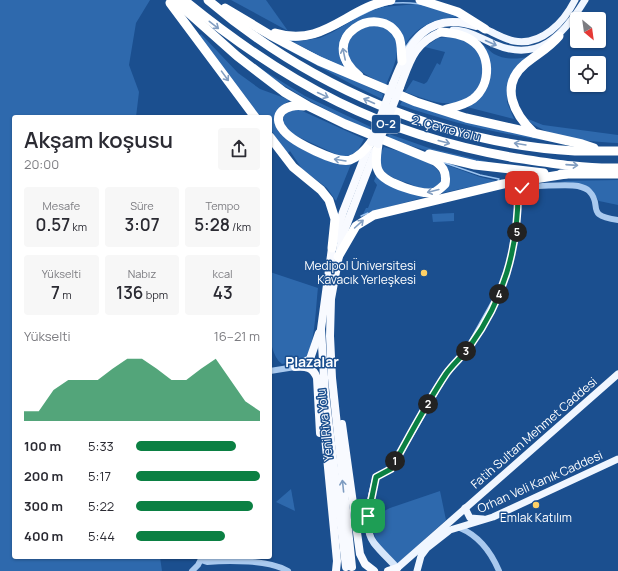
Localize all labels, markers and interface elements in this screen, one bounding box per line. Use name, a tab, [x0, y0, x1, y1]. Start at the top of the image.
north arrow	[570, 12, 606, 48]
map controls	[570, 12, 606, 92]
one-way arrow	[209, 20, 220, 29]
one-way arrow	[485, 39, 497, 47]
one-way arrow	[340, 48, 348, 61]
button: locate	[570, 56, 606, 92]
one-way arrow	[221, 70, 229, 81]
one-way arrow	[317, 92, 329, 99]
one-way arrow	[363, 97, 375, 104]
street label: 2. Çevre Yolu	[410, 111, 482, 146]
road number: O-2	[372, 115, 400, 133]
text: Akşam koşusu	[24, 125, 173, 155]
button: share	[218, 128, 260, 170]
one-way arrow	[437, 139, 450, 147]
one-way arrow	[514, 140, 527, 148]
text: 20:00	[24, 155, 59, 173]
one-way arrow	[333, 156, 346, 164]
one-way arrow	[565, 162, 578, 169]
pin	[505, 171, 539, 205]
icon: check	[511, 177, 533, 199]
one-way arrow	[427, 188, 440, 195]
text: Mesafe	[42, 198, 80, 213]
text: Süre	[130, 198, 154, 213]
text: Tempo	[206, 198, 240, 213]
text: 0.57	[36, 213, 70, 236]
text: 3:07	[124, 213, 160, 236]
text: 5:28	[194, 213, 230, 236]
text: km	[70, 219, 87, 234]
text: /km	[230, 219, 251, 234]
one-way arrow	[353, 220, 364, 229]
pin: 5	[507, 222, 527, 242]
text: 5	[514, 224, 520, 239]
place label: Medipol Üniversitesi Kavacık Yerleşkesi	[304, 257, 416, 288]
text: Yükselti	[42, 266, 81, 281]
text: Nabız	[128, 266, 156, 281]
text: kcal	[213, 266, 233, 281]
marker: Medipol Üniversitesi Kavacık Yerleşkesi	[419, 268, 429, 278]
text: 7	[51, 281, 60, 304]
text: 136	[116, 281, 143, 304]
text: 43	[213, 281, 233, 304]
pin: 4	[489, 284, 509, 304]
text: 4	[496, 286, 502, 301]
text: m	[60, 287, 72, 302]
text: bpm	[143, 287, 168, 302]
text: Yükselti	[24, 327, 70, 345]
text: 16–21 m	[214, 327, 260, 345]
pin: 3	[456, 341, 476, 361]
text: 3	[463, 343, 469, 358]
district label: Plazalar	[285, 352, 339, 371]
street label: Fatih Sultan Mehmet Caddesi	[467, 373, 600, 492]
street label: Yeni Riva Yolu	[312, 388, 337, 462]
pin: 2	[418, 394, 438, 414]
text: 2	[425, 396, 431, 411]
text: 100 m	[24, 437, 61, 455]
text: 5:33	[88, 437, 114, 455]
street label: Orhan Veli Kanık Caddesi	[474, 446, 605, 517]
pin: 1	[385, 451, 405, 471]
text: 1	[393, 453, 397, 468]
text: 200 m	[24, 467, 63, 485]
text: 5:17	[88, 467, 111, 485]
one-way arrow	[340, 480, 347, 493]
text: 300 m	[24, 497, 63, 515]
text: 5:22	[88, 497, 114, 515]
pin	[351, 499, 385, 533]
marker: Emlak Katılım	[531, 500, 541, 510]
icon: arrive	[357, 505, 379, 527]
place label: Emlak Katılım	[500, 509, 572, 526]
text: 400 m	[24, 527, 63, 545]
text: 5:44	[88, 527, 115, 545]

